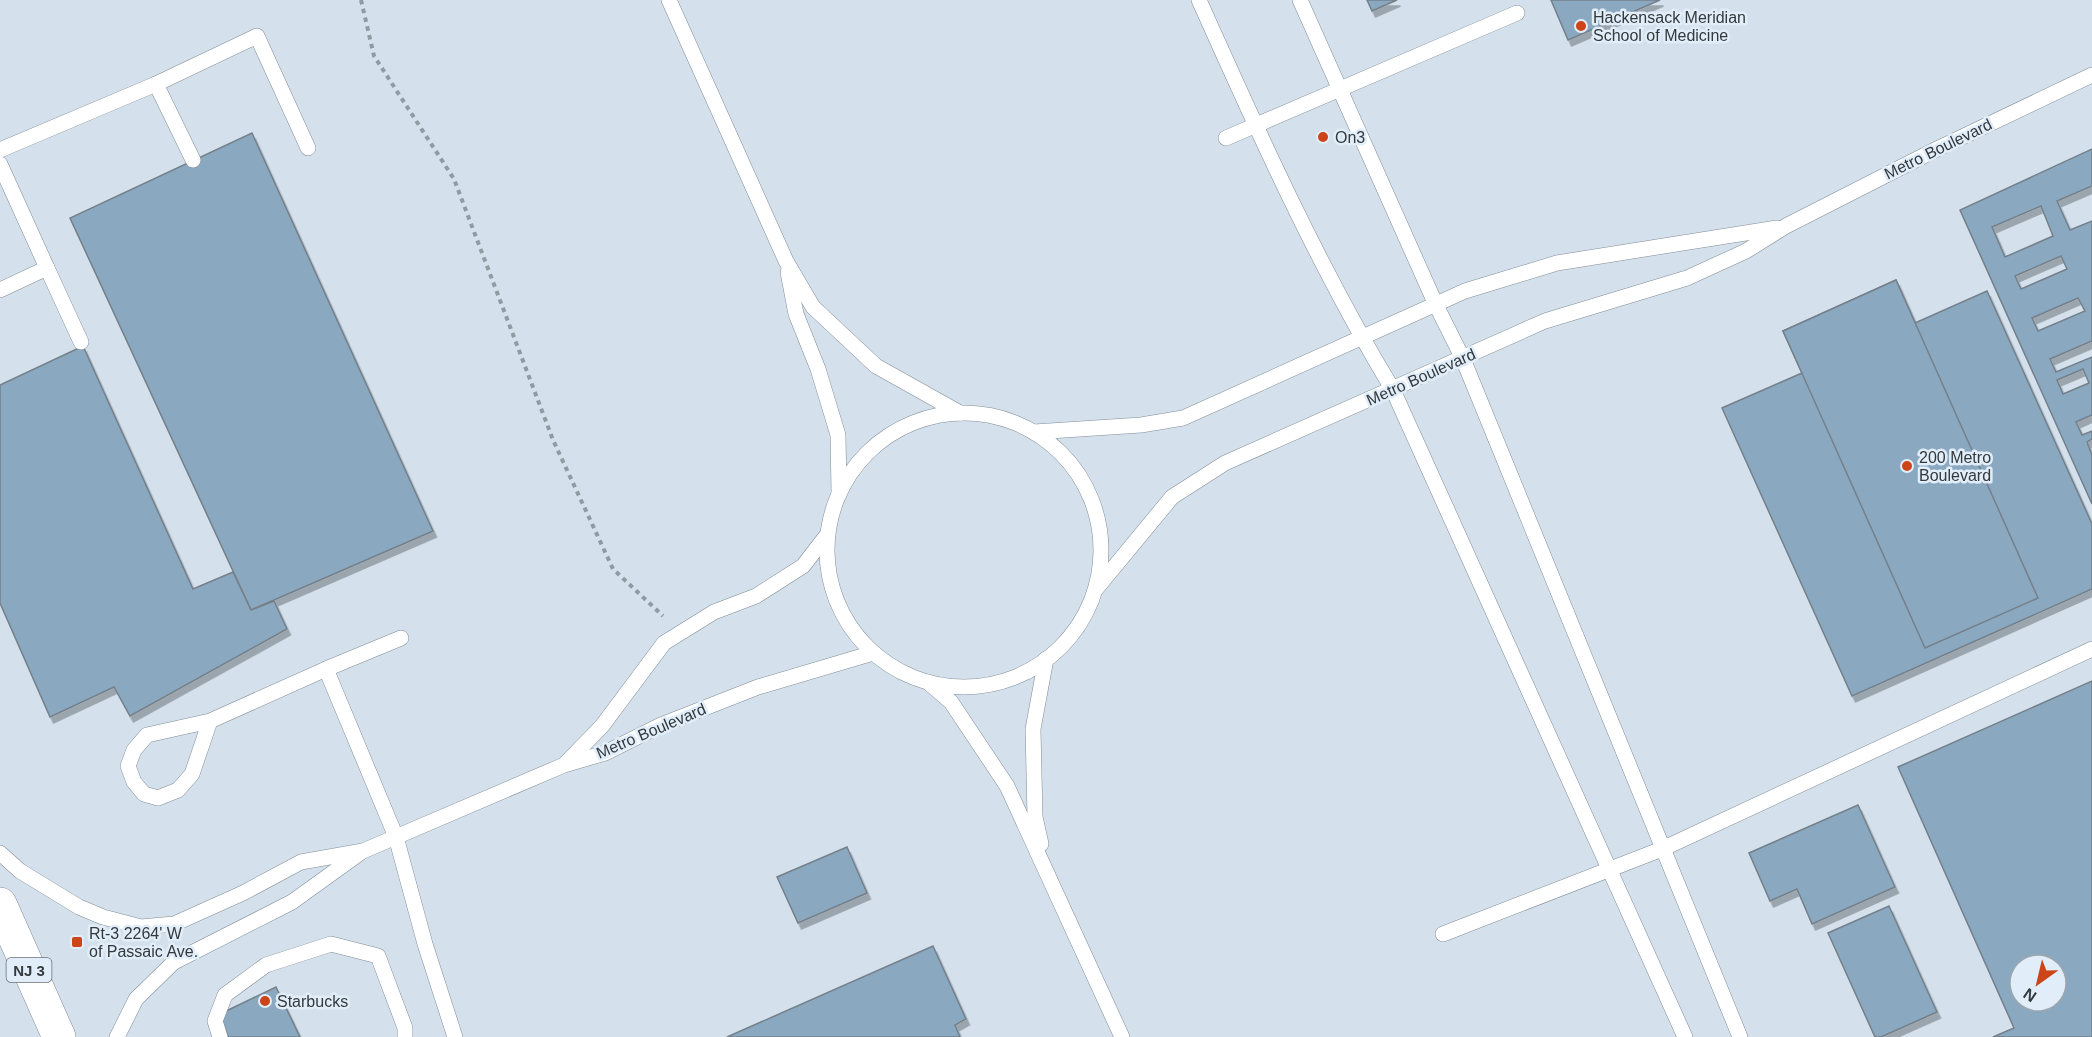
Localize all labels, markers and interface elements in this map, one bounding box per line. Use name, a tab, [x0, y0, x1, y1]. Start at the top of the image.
place label: Hackensack Meridian School of Medicine	[1593, 9, 1746, 44]
marker: Hackensack Meridian School of Medicine	[1574, 19, 1588, 33]
street label: Metro Boulevard	[1882, 116, 1994, 182]
place label: On3	[1335, 129, 1365, 146]
marker: On3	[1316, 130, 1330, 144]
street label: Metro Boulevard	[1364, 345, 1478, 409]
place label: 200 Metro Boulevard	[1919, 449, 1991, 484]
marker: 200 Metro Boulevard	[1900, 459, 1914, 473]
street label: Metro Boulevard	[594, 700, 708, 762]
place label: Rt-3 2264' W of Passaic Ave.	[89, 925, 198, 960]
marker: Rt-3 2264' W of Passaic Ave.	[70, 935, 84, 949]
north arrow	[2008, 953, 2068, 1013]
road number: NJ 3	[6, 958, 51, 982]
text: N	[2020, 985, 2039, 1005]
place label: Starbucks	[277, 993, 348, 1010]
marker: Starbucks	[258, 994, 272, 1008]

